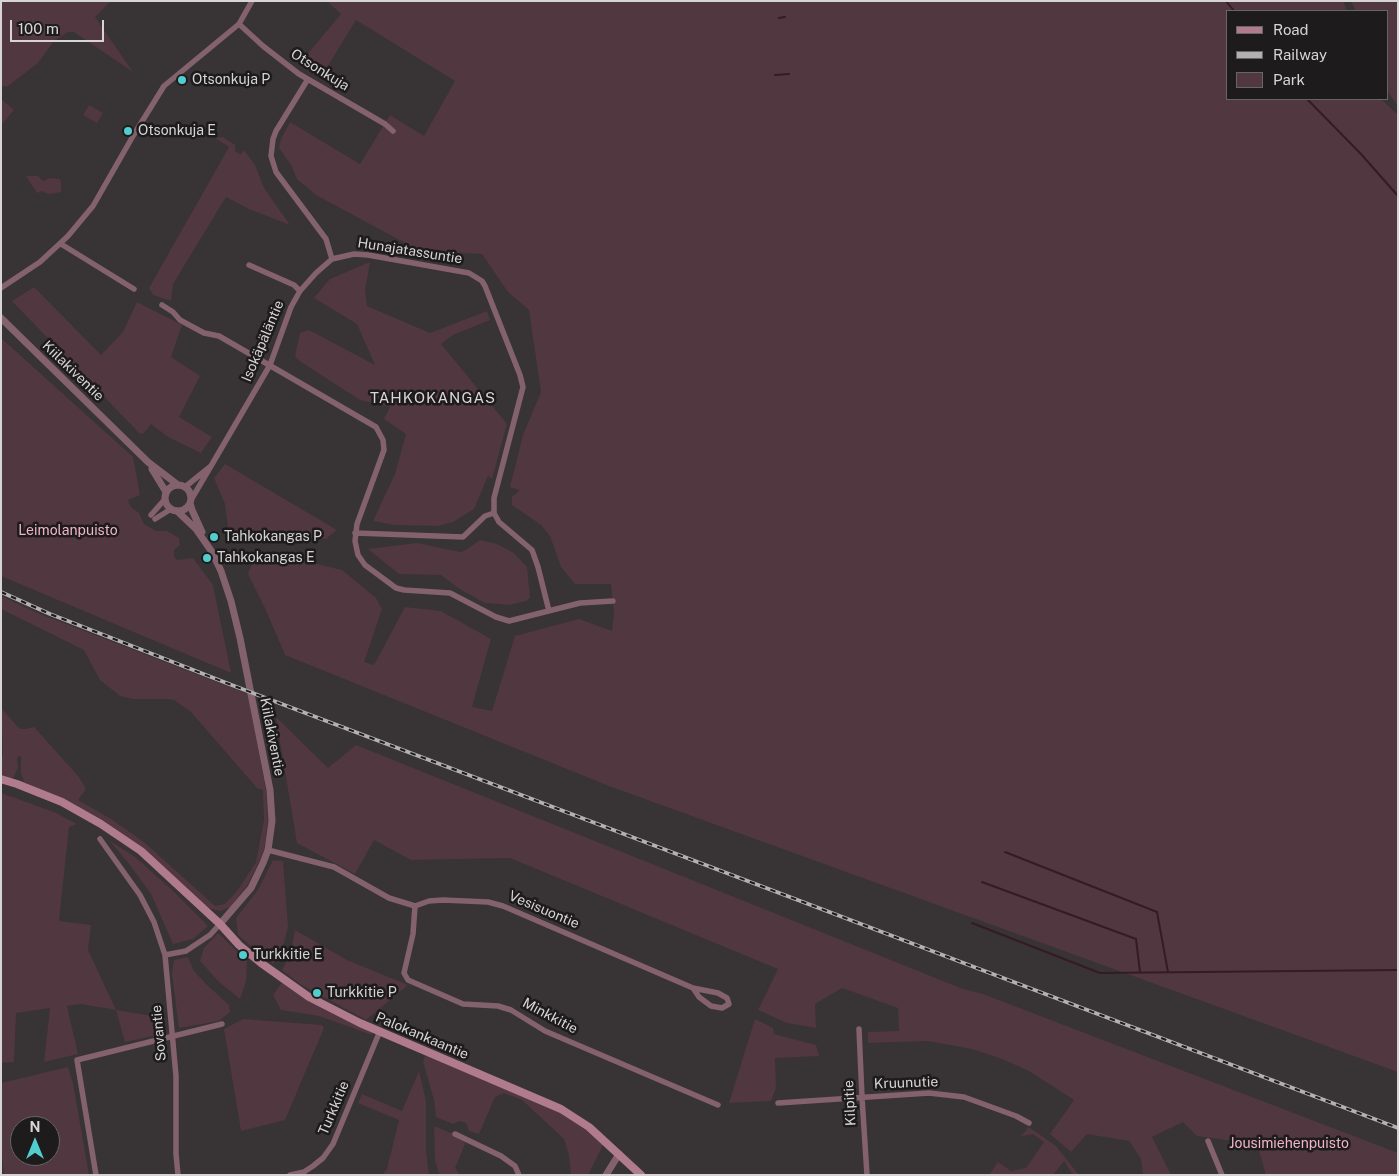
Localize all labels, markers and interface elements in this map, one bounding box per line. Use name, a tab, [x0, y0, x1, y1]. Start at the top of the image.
scale bar	[12, 10, 106, 42]
legend	[1226, 10, 1389, 100]
text: 100 m	[18, 20, 59, 37]
text: Road	[1273, 21, 1309, 38]
street label: Otsonkuja	[288, 45, 352, 95]
text: Railway	[1273, 46, 1327, 63]
text: Park	[1273, 71, 1305, 88]
place label: Otsonkuja P	[192, 72, 270, 88]
marker: Otsonkuja P	[176, 74, 188, 86]
place label: Otsonkuja E	[138, 123, 216, 139]
marker: Otsonkuja E	[122, 125, 134, 137]
street label: Hunajatassuntie	[356, 234, 464, 268]
street label: Isokäpäläntie	[238, 298, 288, 384]
street label: Kiilakiventie	[39, 337, 107, 405]
district label: TAHKOKANGAS	[369, 389, 497, 407]
park label: Leimolanpuisto	[18, 523, 118, 539]
place label: Tahkokangas P	[224, 529, 322, 545]
marker: Tahkokangas P	[208, 531, 220, 543]
place label: Tahkokangas E	[217, 550, 315, 566]
marker: Tahkokangas E	[201, 552, 213, 564]
street label: Kiilakiventie	[256, 696, 288, 778]
street label: Vesisuontie	[506, 888, 582, 932]
place label: Turkkitie E	[253, 947, 322, 963]
marker: Turkkitie E	[237, 949, 249, 961]
place label: Turkkitie P	[327, 985, 397, 1001]
marker: Turkkitie P	[311, 987, 323, 999]
street label: Minkkitie	[520, 994, 580, 1038]
street label: Sovantie	[148, 1004, 170, 1062]
street label: Palokankaantie	[373, 1009, 471, 1063]
street label: Kruunutie	[874, 1073, 938, 1093]
street label: Turkkitie	[315, 1078, 353, 1138]
street label: Kilpitie	[840, 1080, 860, 1126]
north arrow	[10, 1116, 60, 1166]
text: N	[30, 1119, 40, 1135]
park label: Jousimiehenpuisto	[1229, 1136, 1349, 1152]

